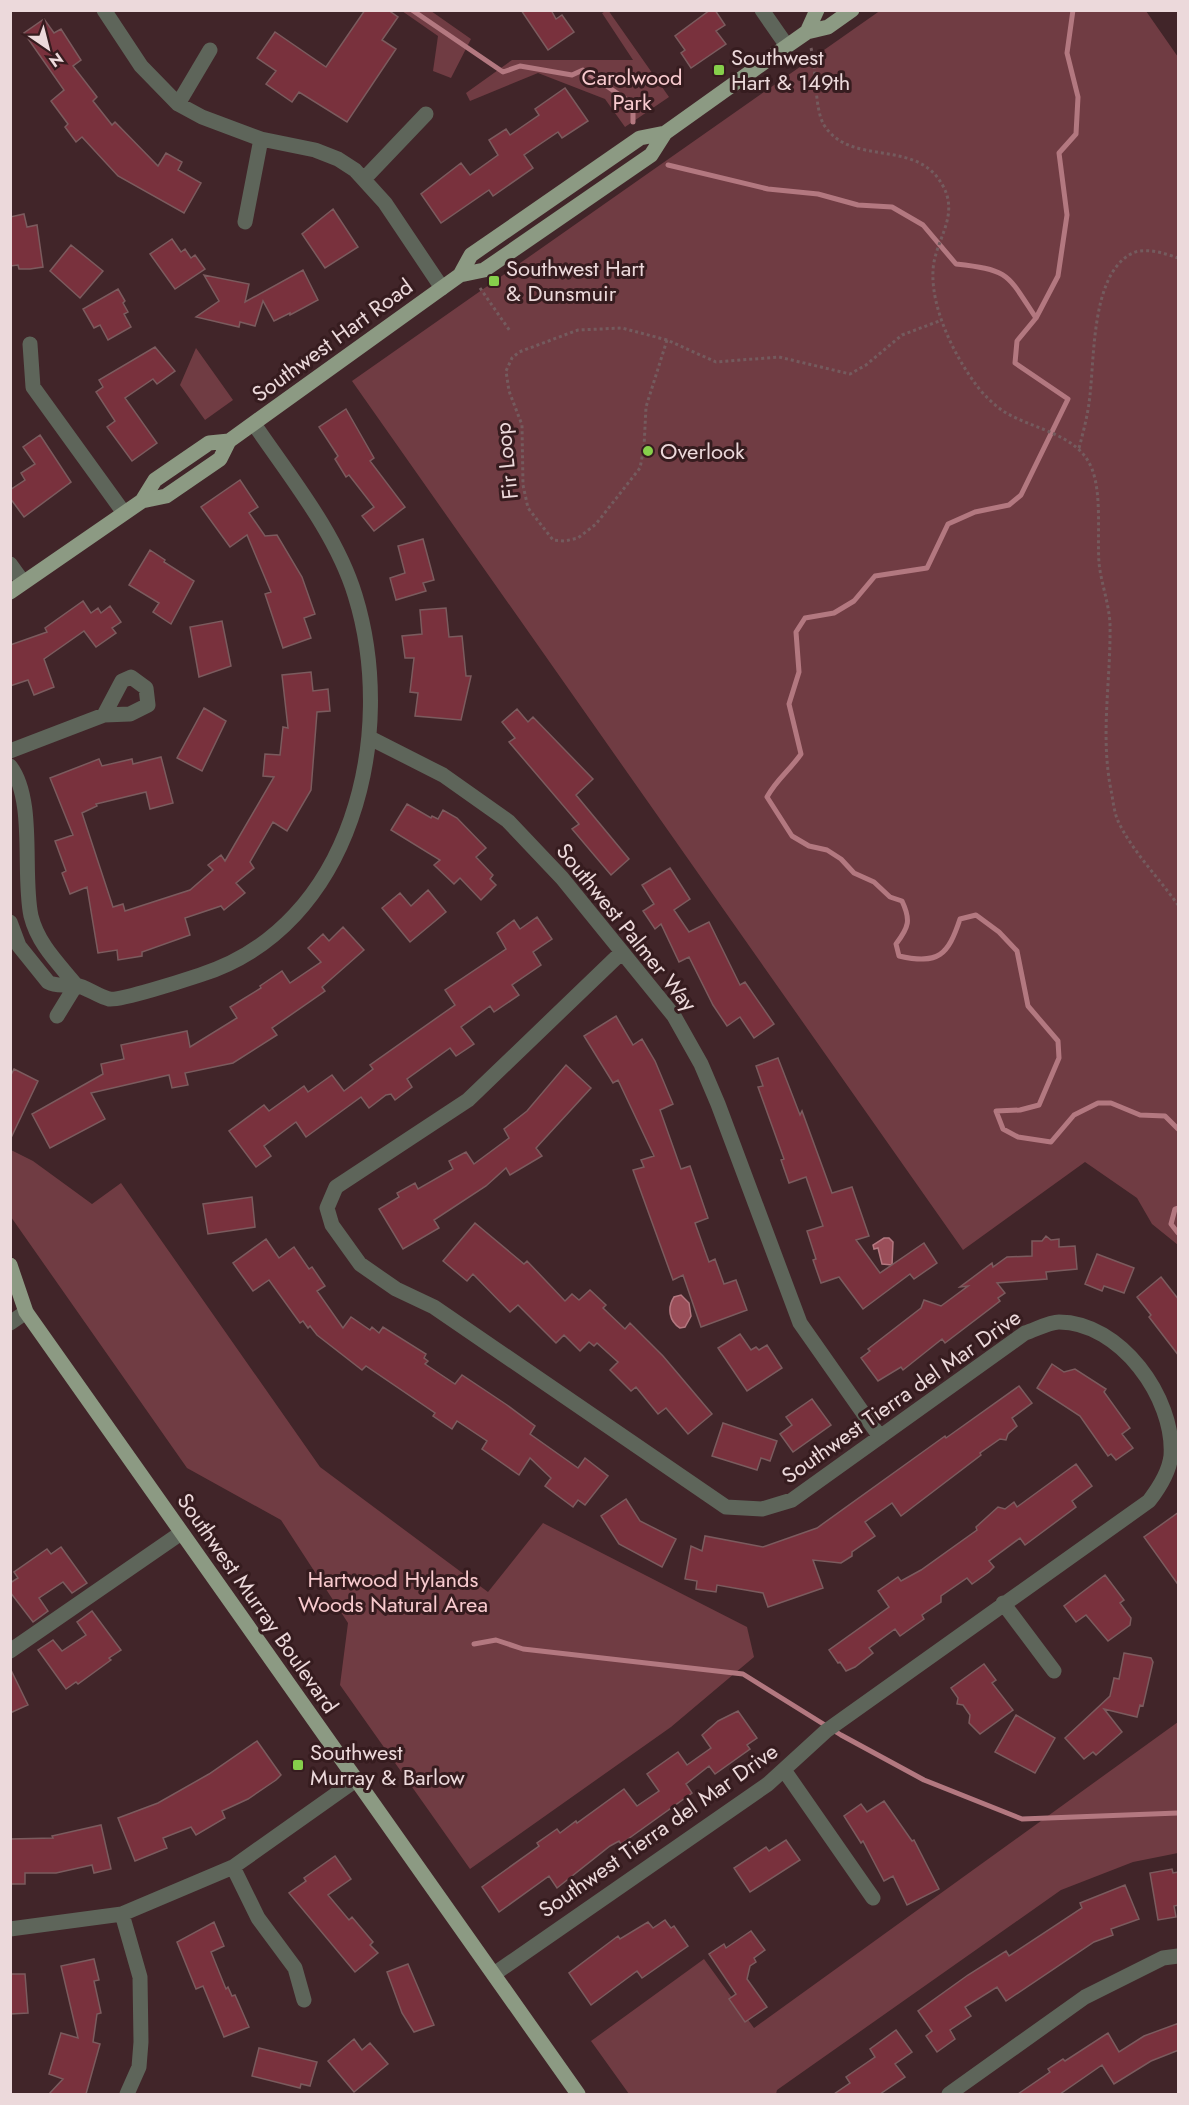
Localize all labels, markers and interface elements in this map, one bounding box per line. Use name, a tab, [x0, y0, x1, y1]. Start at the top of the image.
north arrow	[18, 18, 78, 78]
place label: Southwest Hart & 149th	[731, 41, 850, 98]
text: N	[45, 47, 68, 73]
park label: Carolwood Park	[581, 61, 683, 118]
marker: Southwest Hart & 149th	[712, 63, 726, 77]
place label: Southwest Hart & Dunsmuir	[506, 252, 645, 309]
street label: Southwest Hart Road	[245, 271, 419, 409]
marker: Southwest Hart & Dunsmuir	[487, 274, 501, 288]
street label: Fir Loop	[486, 421, 526, 501]
place label: Overlook	[660, 435, 745, 467]
marker: Overlook	[641, 444, 655, 458]
street label: Southwest Palmer Way	[549, 836, 705, 1018]
street label: Southwest Tierra del Mar Drive	[775, 1301, 1027, 1491]
street label: Southwest Murray Boulevard	[170, 1486, 346, 1720]
park label: Hartwood Hylands Woods Natural Area	[298, 1563, 488, 1620]
street label: Southwest Tierra del Mar Drive	[532, 1735, 784, 1925]
place label: Southwest Murray & Barlow	[310, 1736, 465, 1793]
marker: Southwest Murray & Barlow	[291, 1758, 305, 1772]

